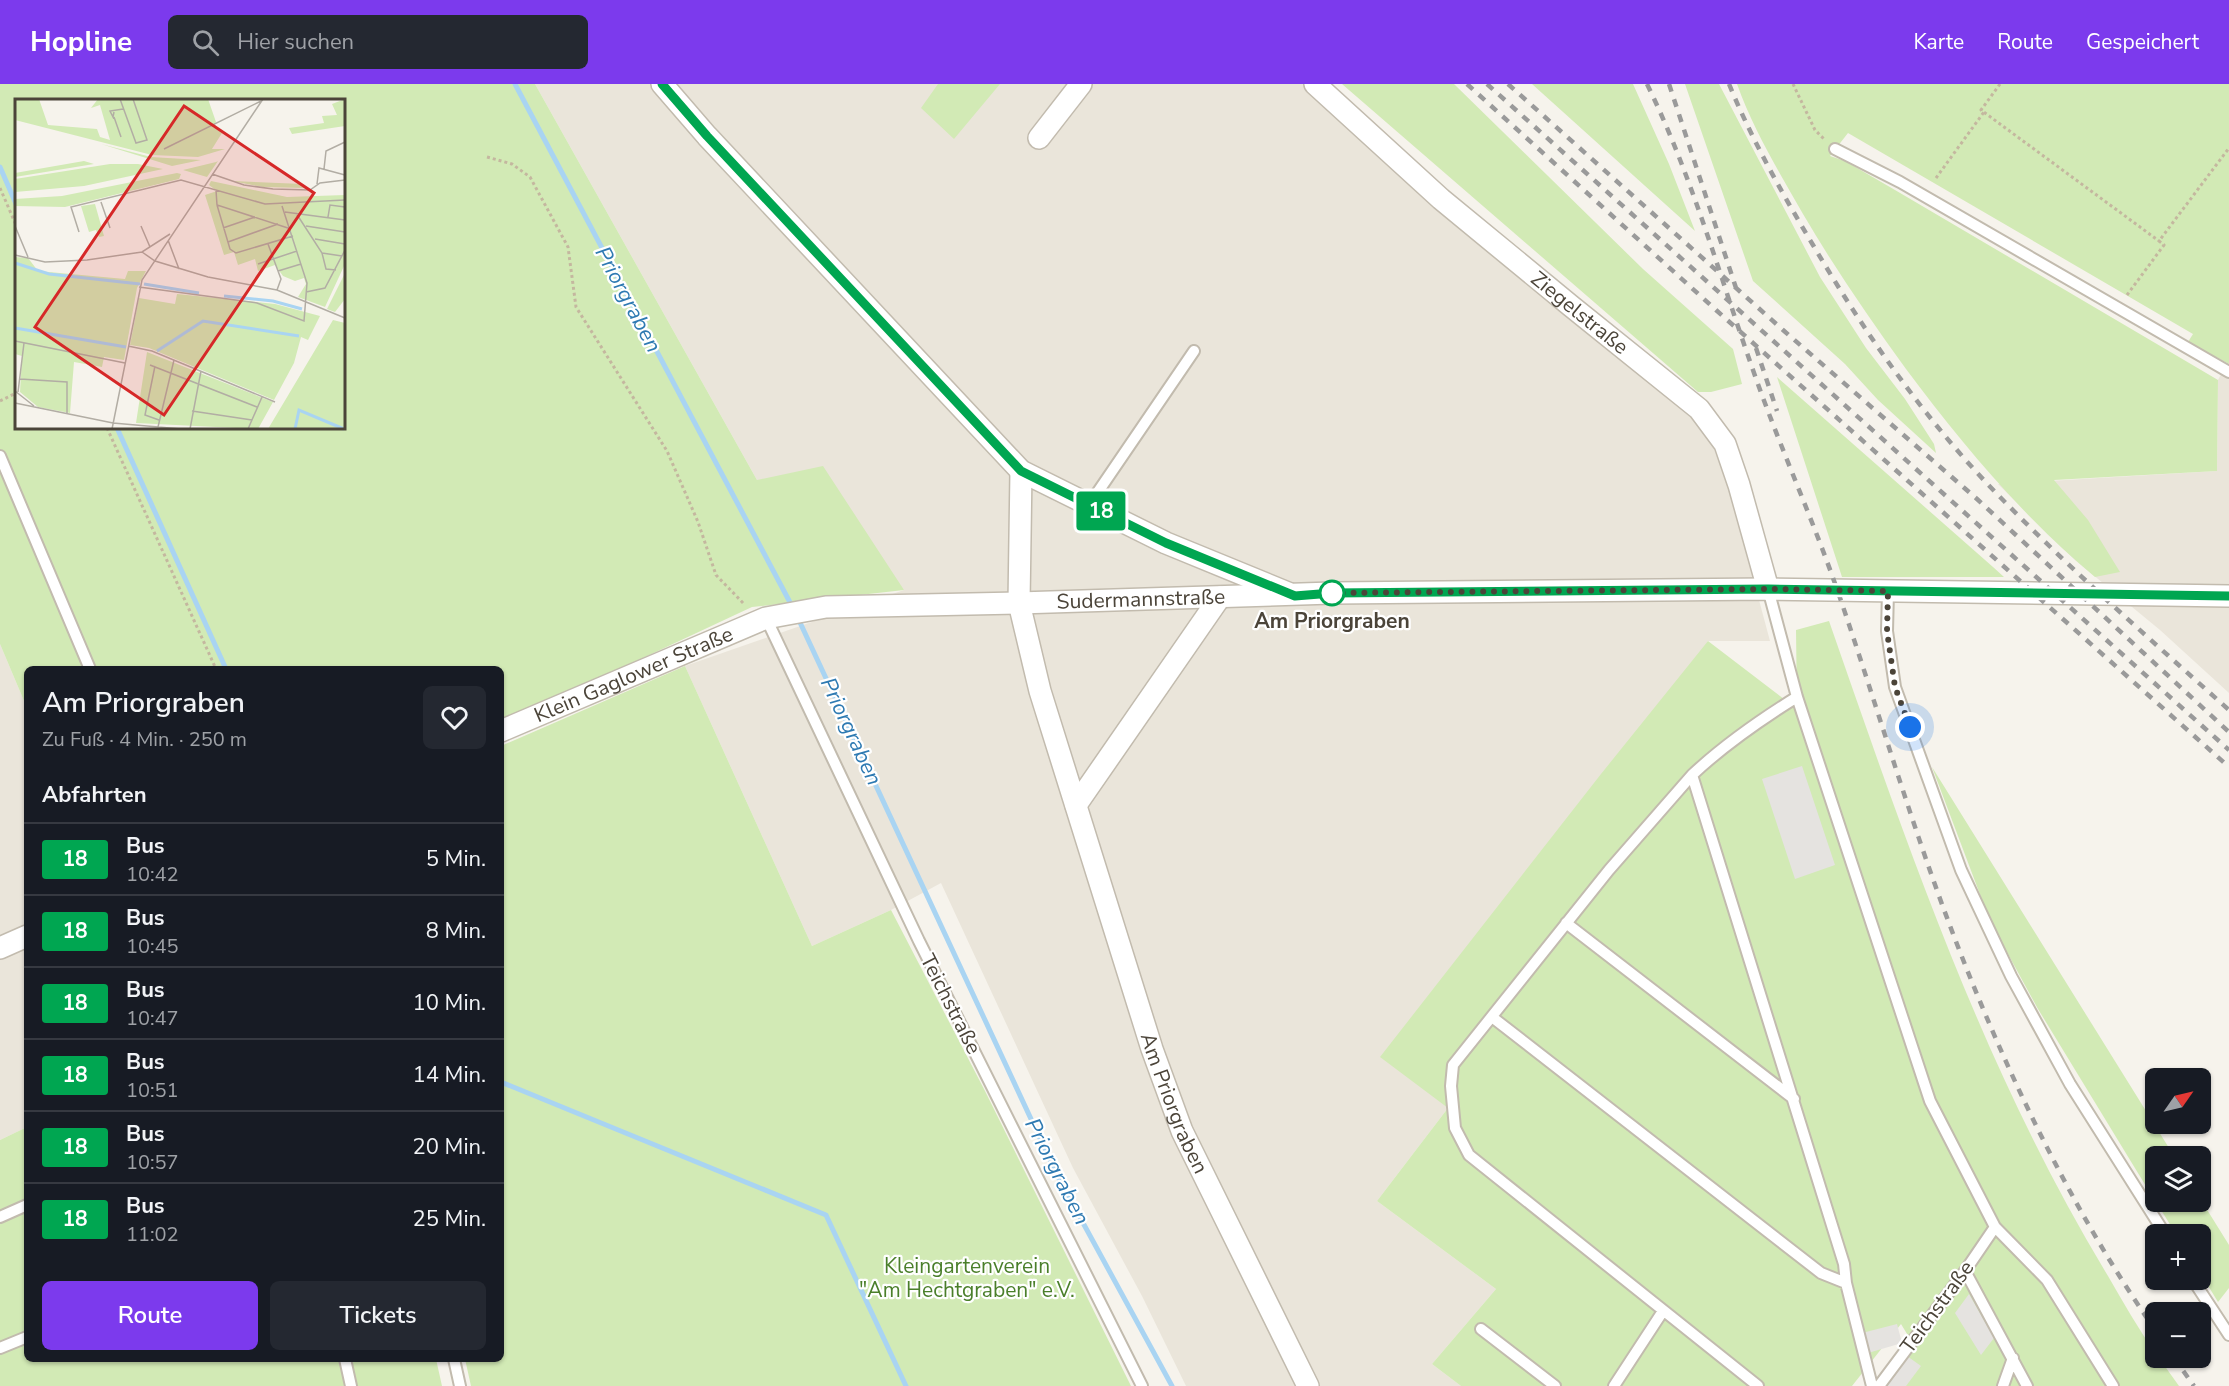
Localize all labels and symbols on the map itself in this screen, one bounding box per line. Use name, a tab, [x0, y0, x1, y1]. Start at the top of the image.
inset map	[15, 99, 345, 429]
water label: Priorgraben	[588, 241, 669, 358]
street label: Ziegelstraße	[1525, 265, 1634, 361]
line badge: 18	[1074, 492, 1128, 530]
marker: Am Priorgraben	[1319, 580, 1345, 606]
street label: Sudermannstraße	[1056, 582, 1226, 616]
place label: Am Priorgraben	[1254, 607, 1410, 635]
street label: Klein Gaglower Straße	[530, 620, 737, 729]
water label: Priorgraben	[813, 673, 889, 790]
your location	[1895, 712, 1925, 742]
street label: Teichstraße	[914, 949, 988, 1059]
street label: Am Priorgraben	[1134, 1029, 1215, 1178]
north arrow	[2145, 1068, 2211, 1134]
water label: Priorgraben	[1017, 1113, 1097, 1230]
park label: Kleingartenverein "Am Hechtgraben" e.V.	[859, 1252, 1075, 1304]
street label: Teichstraße	[1894, 1255, 1980, 1359]

